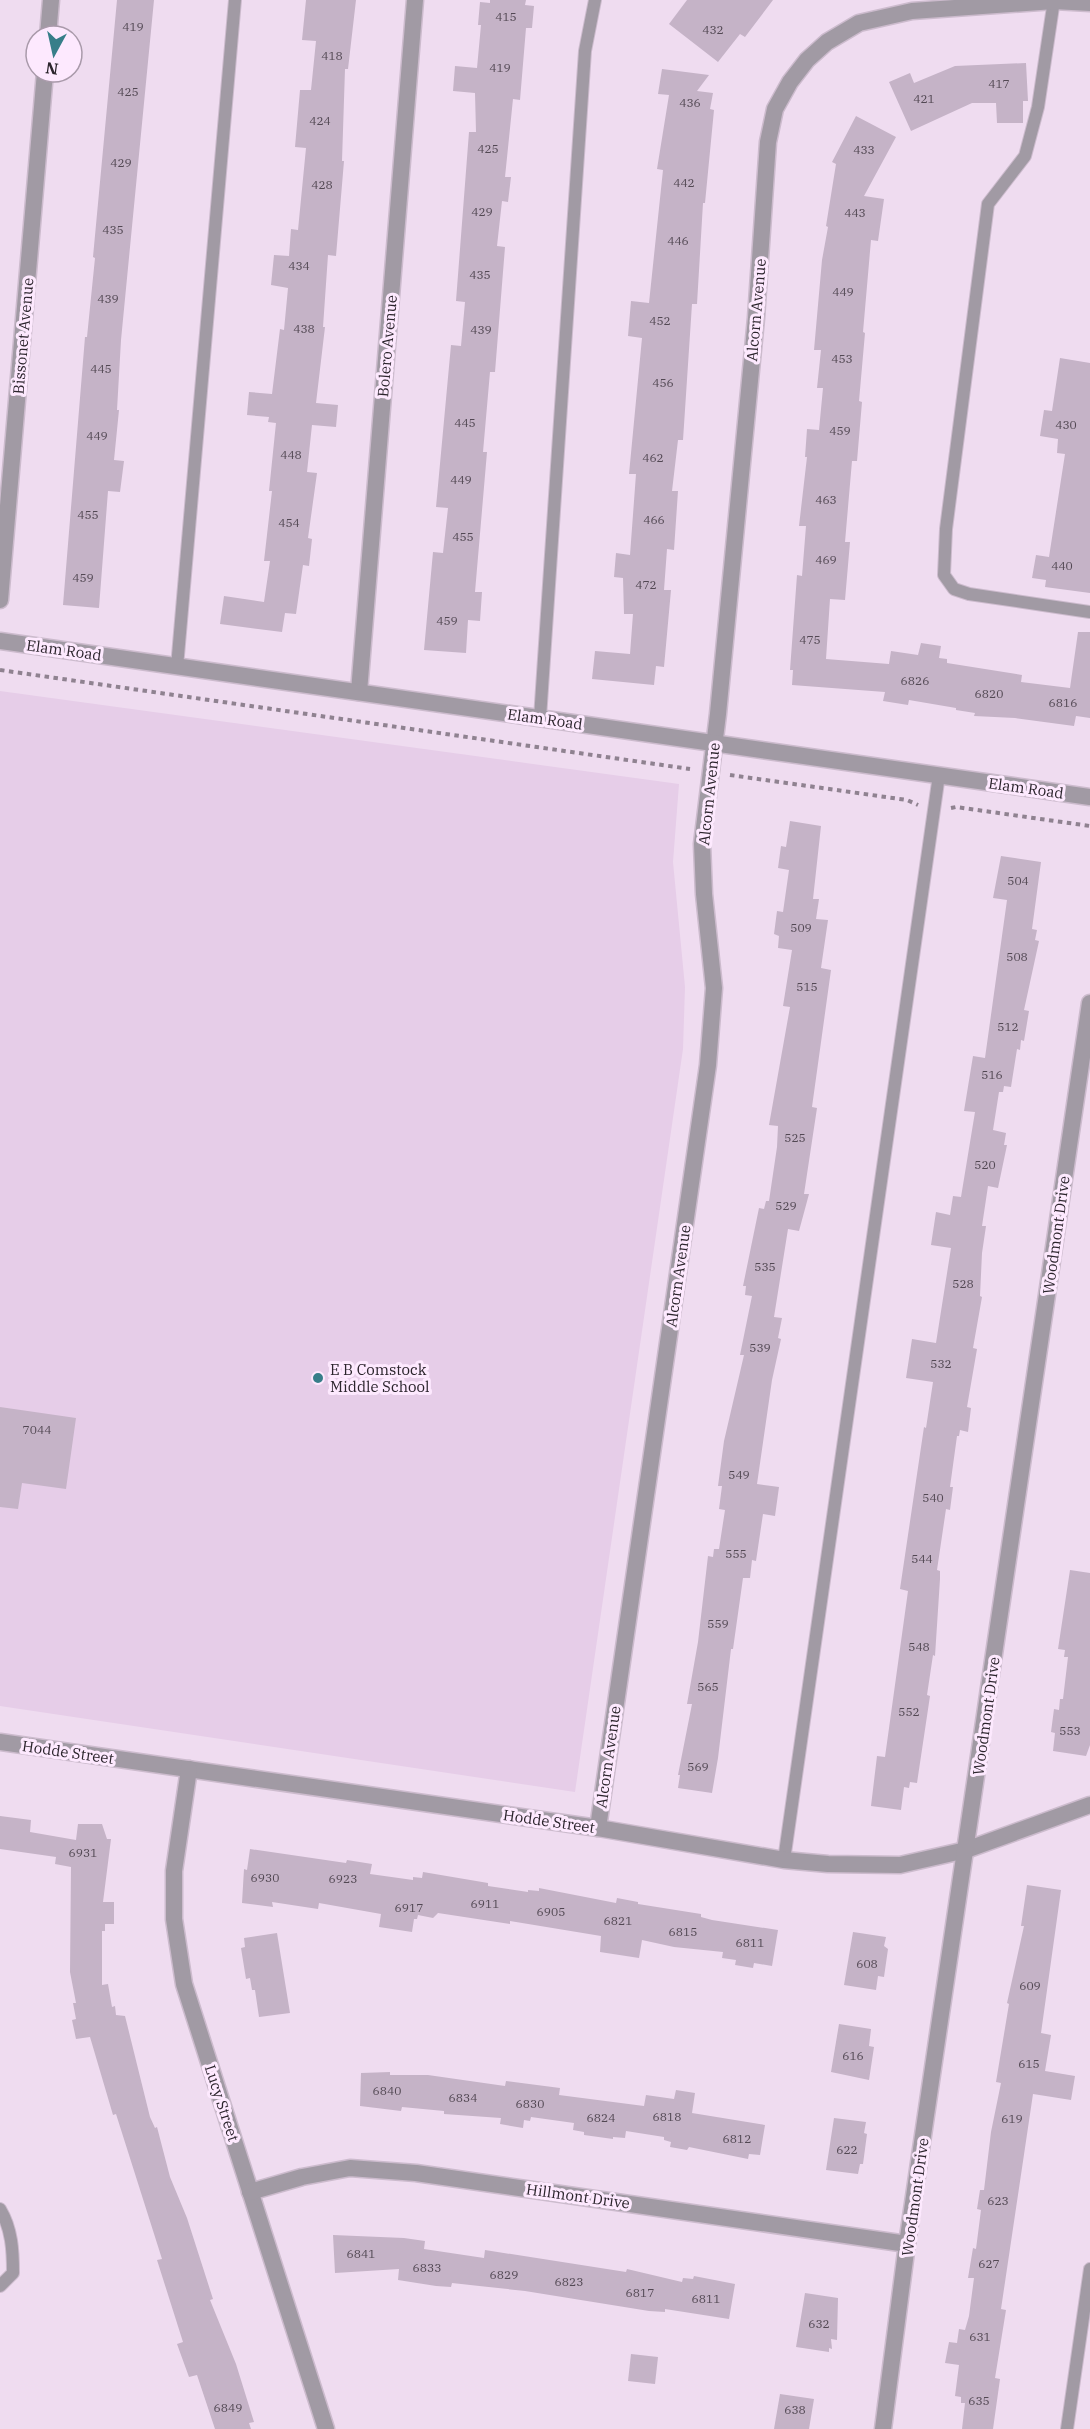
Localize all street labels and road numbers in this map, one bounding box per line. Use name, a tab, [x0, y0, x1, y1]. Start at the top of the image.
street label: Alcorn Avenue	[742, 258, 770, 362]
street label: Bissonet Avenue	[8, 277, 38, 395]
street label: Bolero Avenue	[373, 294, 401, 398]
street label: Elam Road	[25, 635, 103, 665]
street label: Elam Road	[506, 704, 584, 734]
street label: Alcorn Avenue	[694, 742, 724, 846]
street label: Elam Road	[987, 773, 1065, 803]
street label: Woodmont Drive	[1038, 1175, 1074, 1295]
street label: Alcorn Avenue	[661, 1224, 695, 1328]
street label: Woodmont Drive	[968, 1656, 1004, 1776]
street label: Alcorn Avenue	[591, 1705, 625, 1809]
street label: Hodde Street	[21, 1736, 115, 1768]
street label: Hodde Street	[502, 1805, 596, 1837]
street label: Lucy Street	[201, 2062, 243, 2144]
street label: Woodmont Drive	[897, 2137, 933, 2257]
street label: Hillmont Drive	[525, 2179, 631, 2213]

